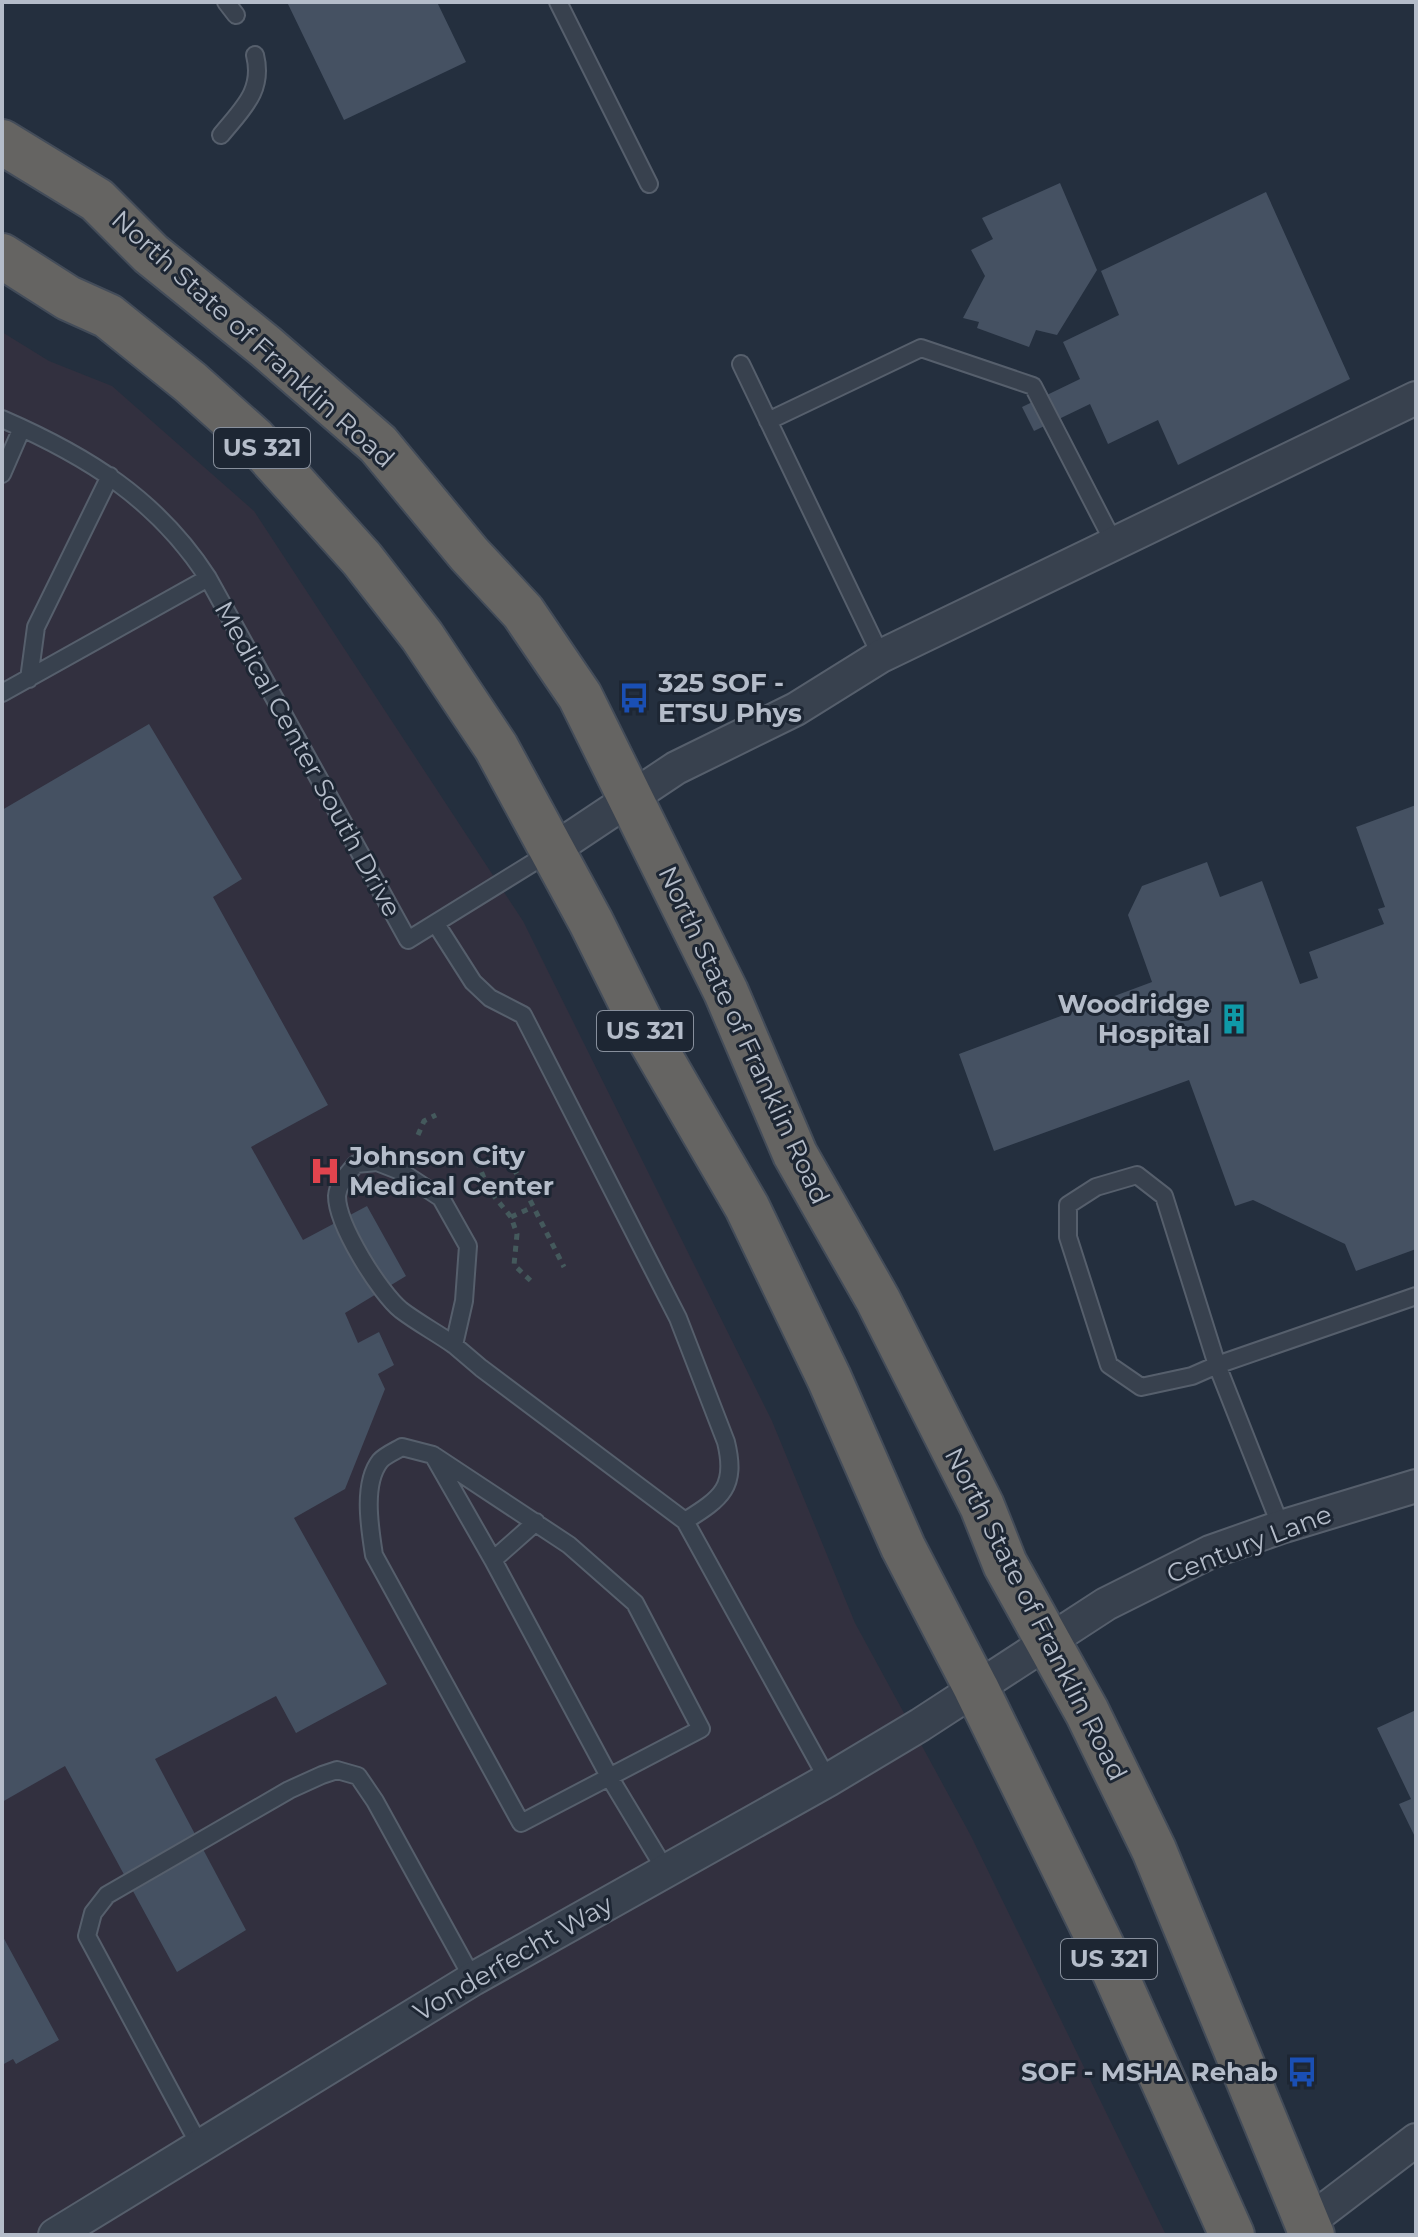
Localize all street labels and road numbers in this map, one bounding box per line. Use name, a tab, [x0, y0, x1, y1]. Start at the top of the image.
street label: North State of Franklin Road	[105, 203, 401, 475]
road number: US 321	[214, 428, 310, 468]
street label: Medical Center South Drive	[208, 596, 408, 922]
street label: North State of Franklin Road	[651, 861, 837, 1209]
road number: US 321	[597, 1011, 693, 1051]
street label: North State of Franklin Road	[938, 1442, 1134, 1786]
street label: Century Lane	[1162, 1498, 1336, 1590]
street label: Vonderfecht Way	[408, 1888, 619, 2028]
road number: US 321	[1061, 1939, 1157, 1979]

